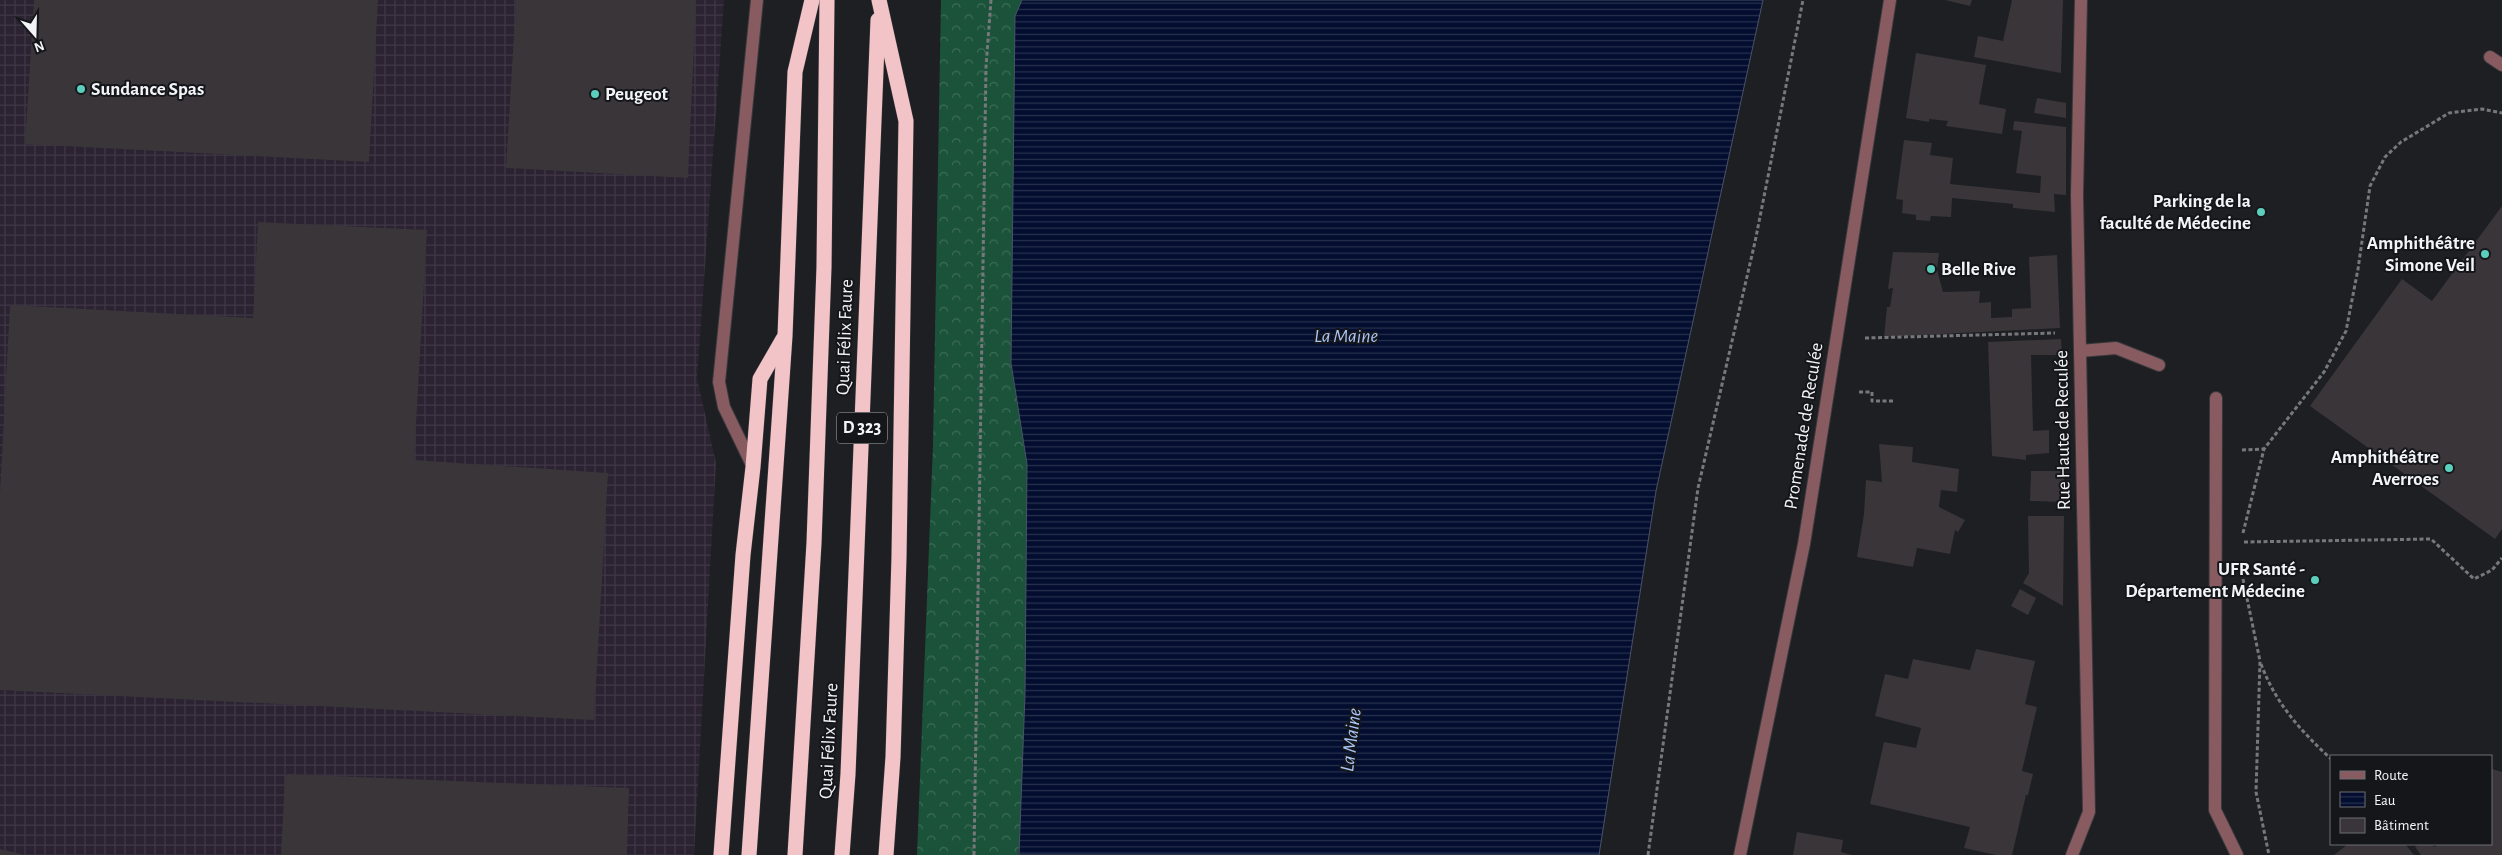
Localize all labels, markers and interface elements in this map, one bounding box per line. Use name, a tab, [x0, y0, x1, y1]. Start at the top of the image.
north arrow	[10, 10, 60, 60]
text: N	[32, 38, 46, 55]
place label: Sundance Spas	[91, 80, 204, 99]
marker: Sundance Spas	[75, 83, 87, 95]
place label: Peugeot	[605, 85, 669, 104]
marker: Peugeot	[589, 88, 601, 100]
place label: Parking de la faculté de Médecine	[2099, 192, 2251, 233]
marker: Parking de la faculté de Médecine	[2255, 206, 2267, 218]
place label: Amphithéâtre Simone Veil	[2367, 234, 2475, 275]
marker: Amphithéâtre Simone Veil	[2479, 248, 2491, 260]
place label: Belle Rive	[1941, 260, 2016, 279]
marker: Belle Rive	[1925, 263, 1937, 275]
street label: Quai Félix Faure	[833, 279, 857, 395]
water label: La Maine	[1314, 326, 1379, 346]
street label: Promenade de Reculée	[1781, 341, 1827, 511]
street label: Rue Haute de Reculée	[2052, 350, 2074, 510]
road number: D 323	[837, 412, 887, 443]
place label: Amphithéâtre Averroes	[2331, 448, 2439, 489]
marker: Amphithéâtre Averroes	[2443, 462, 2455, 474]
place label: UFR Santé - Département Médecine	[2125, 560, 2305, 601]
marker: UFR Santé - Département Médecine	[2309, 574, 2321, 586]
street label: Quai Félix Faure	[816, 682, 842, 800]
water label: La Maine	[1337, 707, 1365, 773]
legend	[2330, 755, 2492, 845]
text: Route	[2374, 768, 2408, 783]
text: Eau	[2374, 793, 2396, 808]
text: Bâtiment	[2374, 818, 2429, 833]

